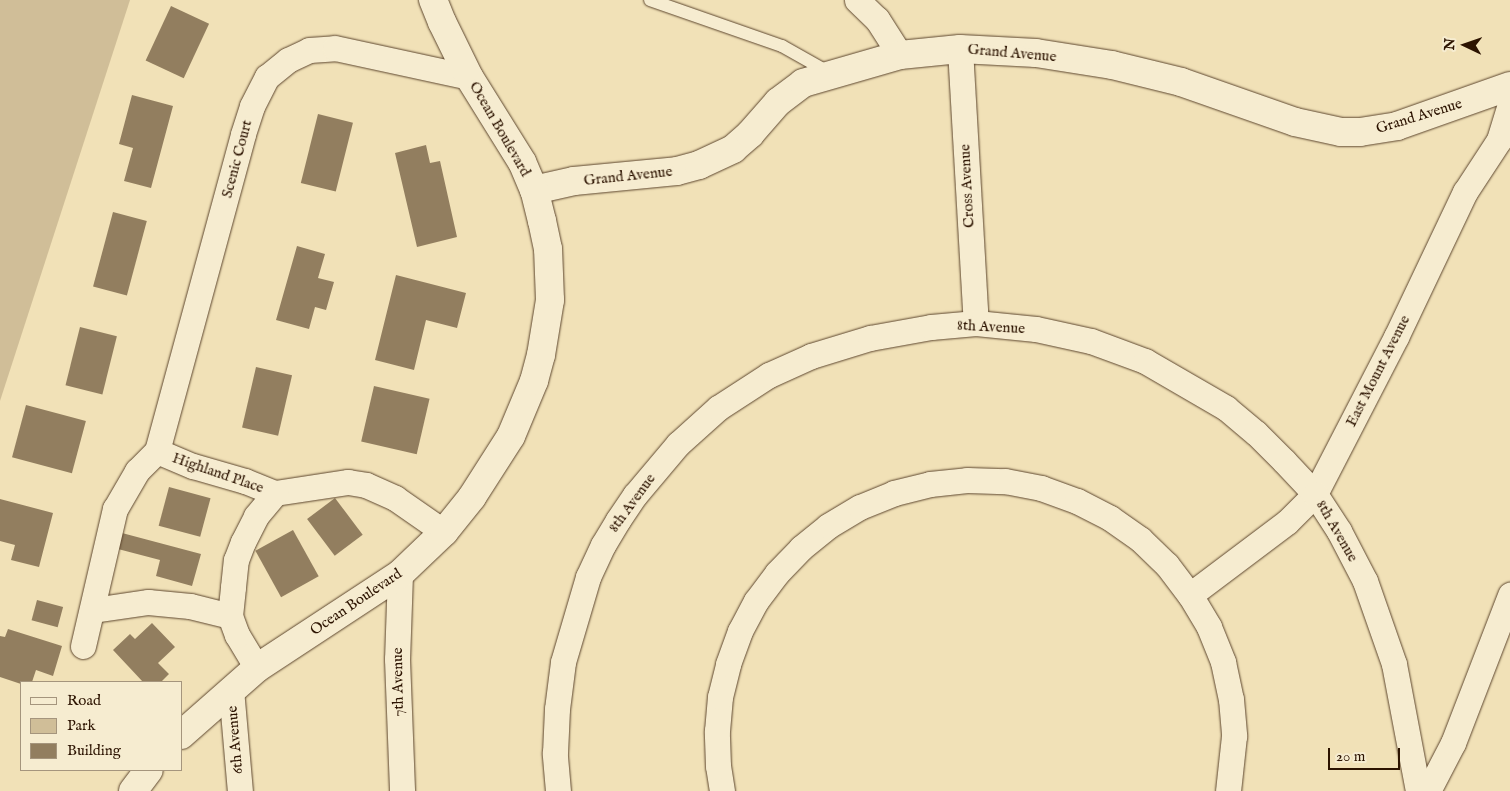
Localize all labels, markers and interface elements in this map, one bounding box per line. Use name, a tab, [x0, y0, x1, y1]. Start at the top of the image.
north arrow	[1440, 20, 1490, 70]
text: N	[1441, 38, 1459, 51]
street label: Grand Avenue	[967, 40, 1057, 66]
street label: Ocean Boulevard	[466, 78, 534, 180]
street label: Grand Avenue	[1374, 94, 1464, 138]
street label: Scenic Court	[218, 118, 256, 200]
street label: Cross Avenue	[956, 144, 978, 228]
street label: Grand Avenue	[583, 162, 673, 190]
street label: East Mount Avenue	[1342, 312, 1414, 430]
street label: 8th Avenue	[957, 316, 1025, 338]
street label: Highland Place	[170, 449, 266, 497]
street label: 8th Avenue	[605, 470, 659, 536]
street label: 8th Avenue	[1312, 497, 1362, 565]
street label: Ocean Boulevard	[307, 565, 405, 639]
street label: 7th Avenue	[388, 647, 408, 717]
legend	[20, 681, 182, 771]
text: Road	[67, 691, 101, 710]
street label: 6th Avenue	[223, 705, 247, 775]
text: Park	[67, 716, 96, 735]
scale bar	[1330, 738, 1402, 770]
text: Building	[67, 741, 121, 760]
text: 20 m	[1336, 747, 1365, 766]

